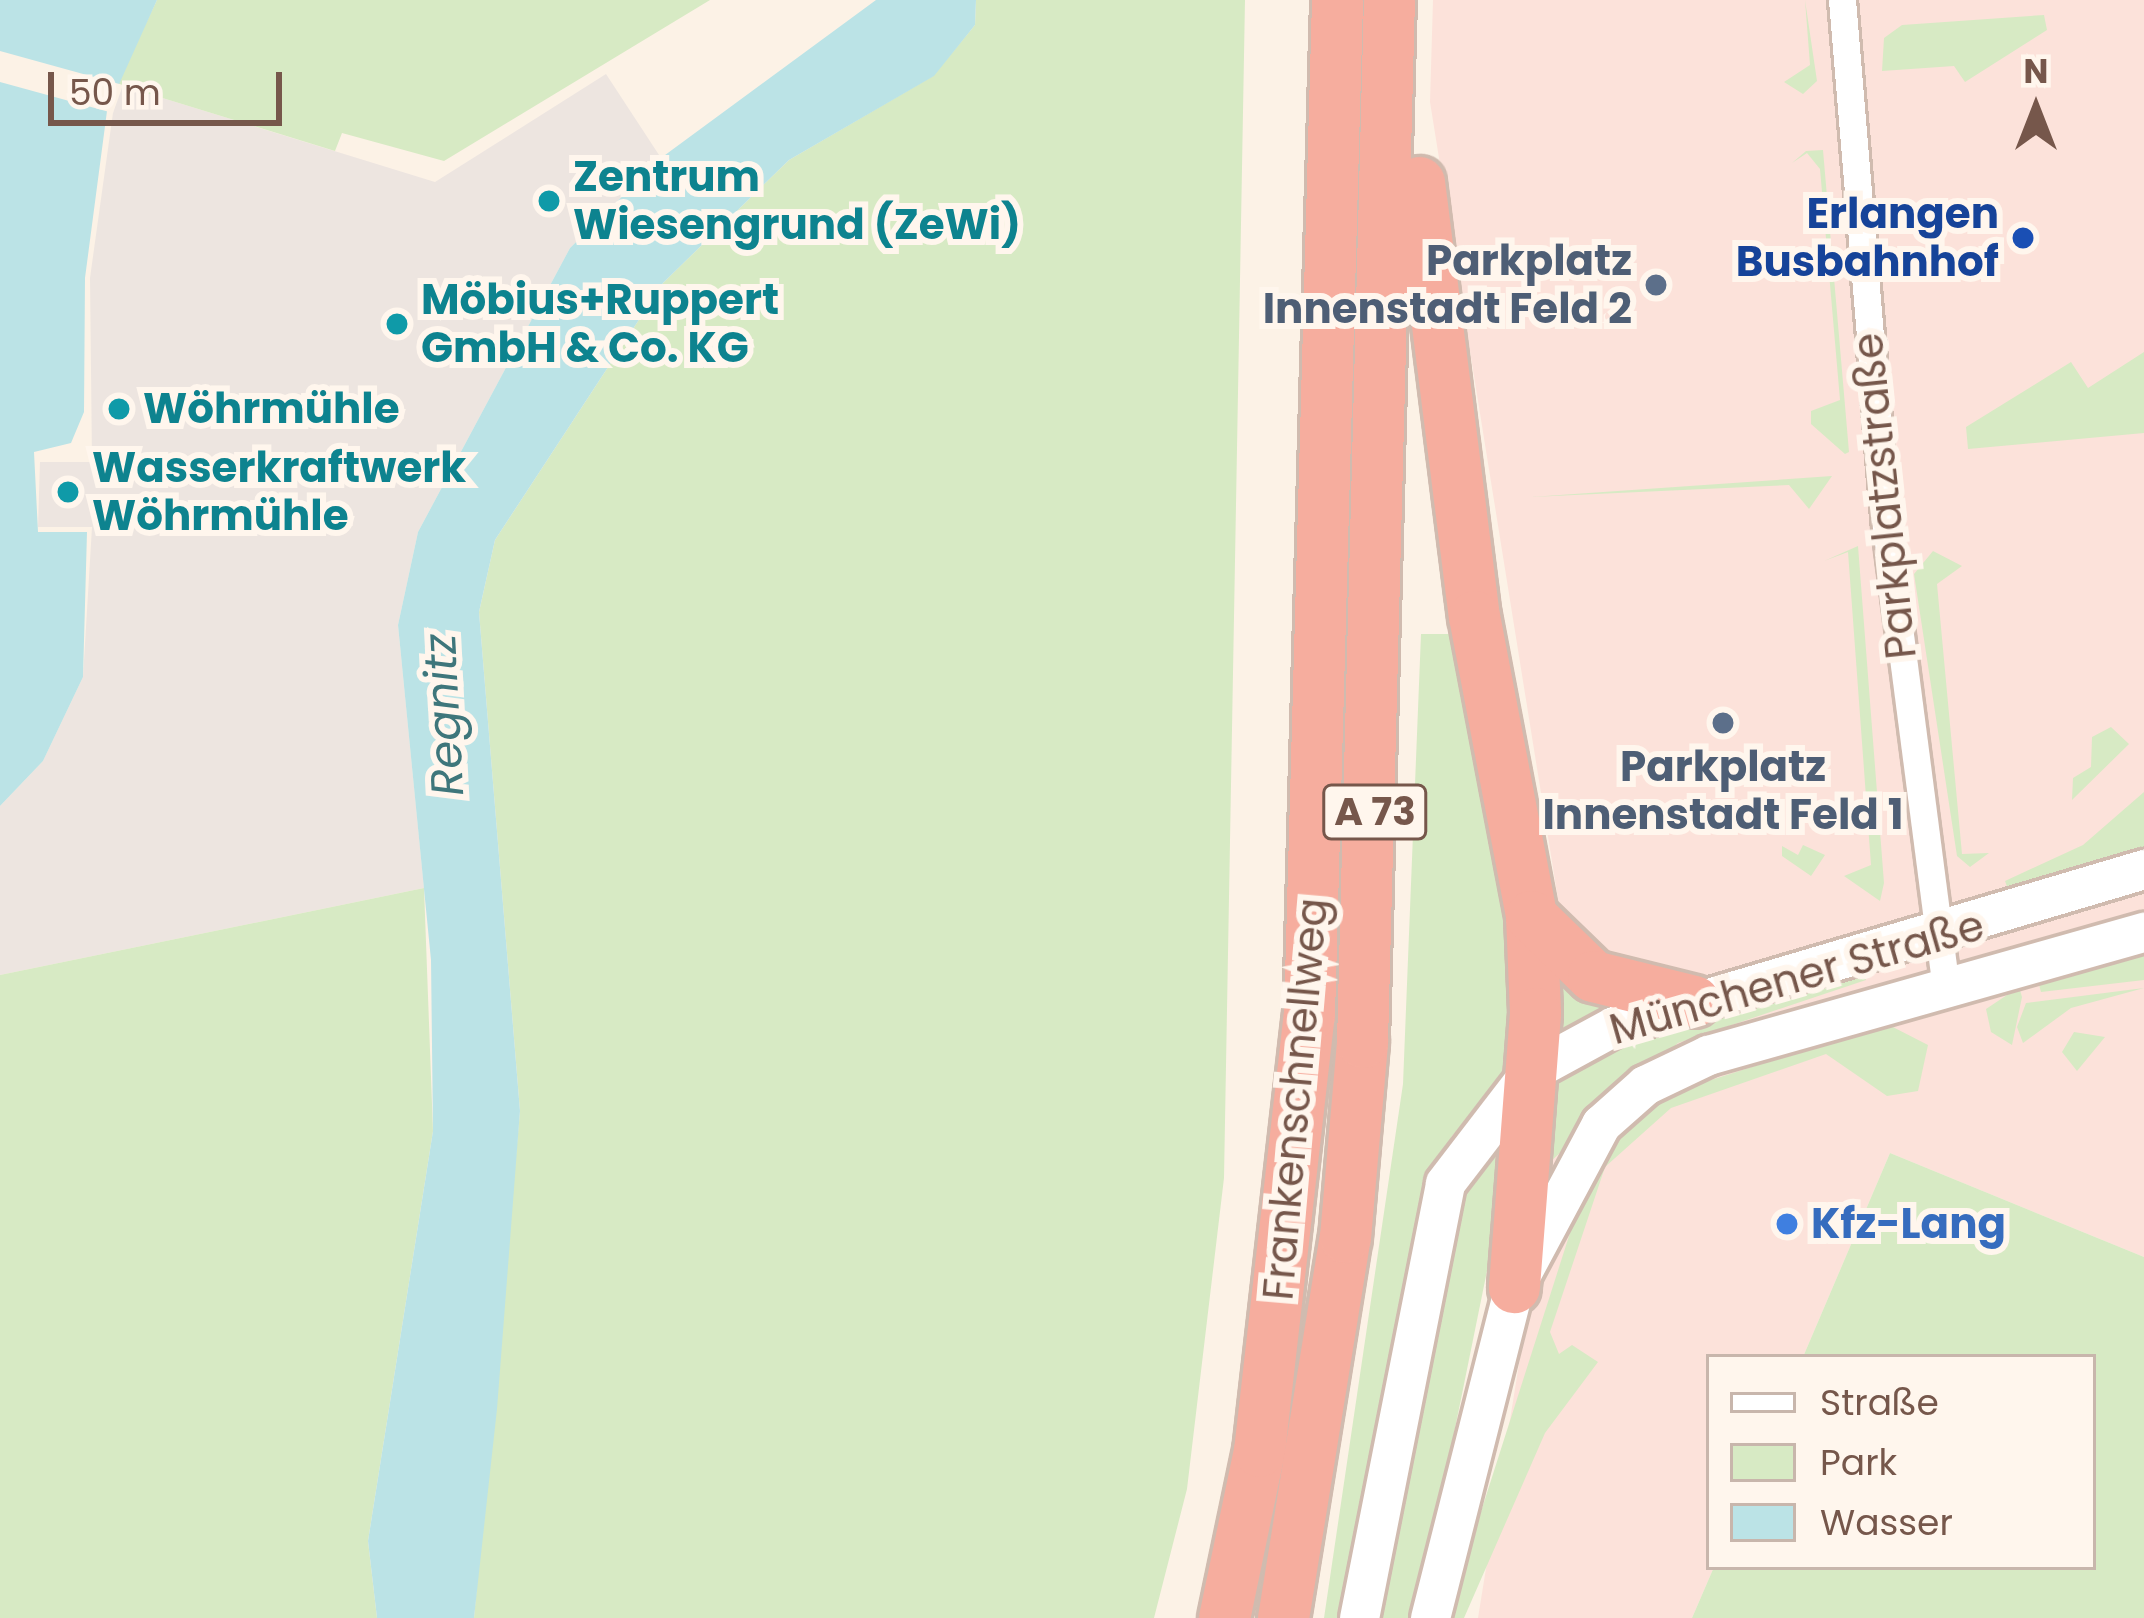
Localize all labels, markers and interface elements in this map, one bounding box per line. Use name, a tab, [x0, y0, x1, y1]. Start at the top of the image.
scale bar	[54, 48, 288, 122]
north arrow	[1976, 48, 2096, 168]
text: N	[2024, 48, 2048, 95]
text: 50 m	[69, 67, 161, 118]
place label: Zentrum Wiesengrund (ZeWi)	[573, 152, 1021, 250]
marker: Zentrum Wiesengrund (ZeWi)	[536, 188, 562, 214]
place label: Erlangen Busbahnhof	[1736, 189, 1999, 288]
marker: Erlangen Busbahnhof	[2010, 225, 2036, 251]
place label: Parkplatz Innenstadt Feld 2	[1263, 236, 1632, 334]
marker: Parkplatz Innenstadt Feld 2	[1643, 272, 1669, 298]
place label: Möbius+Ruppert GmbH & Co. KG	[421, 275, 779, 374]
marker: Möbius+Ruppert GmbH & Co. KG	[384, 311, 410, 337]
street label: Parkplatzstraße	[1843, 331, 1927, 661]
place label: Wöhrmühle	[143, 384, 400, 434]
marker: Wöhrmühle	[106, 396, 132, 422]
place label: Wasserkraftwerk Wöhrmühle	[92, 443, 466, 542]
marker: Wasserkraftwerk Wöhrmühle	[55, 479, 81, 505]
water label: Regnitz	[413, 632, 475, 798]
marker: Parkplatz Innenstadt Feld 1	[1710, 710, 1736, 736]
place label: Parkplatz Innenstadt Feld 1	[1542, 742, 1904, 840]
road number: A 73	[1321, 779, 1429, 845]
street label: Frankenschnellweg	[1253, 896, 1339, 1302]
street label: Münchener Straße	[1604, 900, 1990, 1056]
place label: Kfz-Lang	[1811, 1199, 2006, 1249]
marker: Kfz-Lang	[1774, 1211, 1800, 1237]
legend	[1706, 1354, 2096, 1570]
text: Straße	[1820, 1377, 1939, 1428]
text: Park	[1820, 1437, 1897, 1488]
text: Wasser	[1820, 1497, 1953, 1548]

